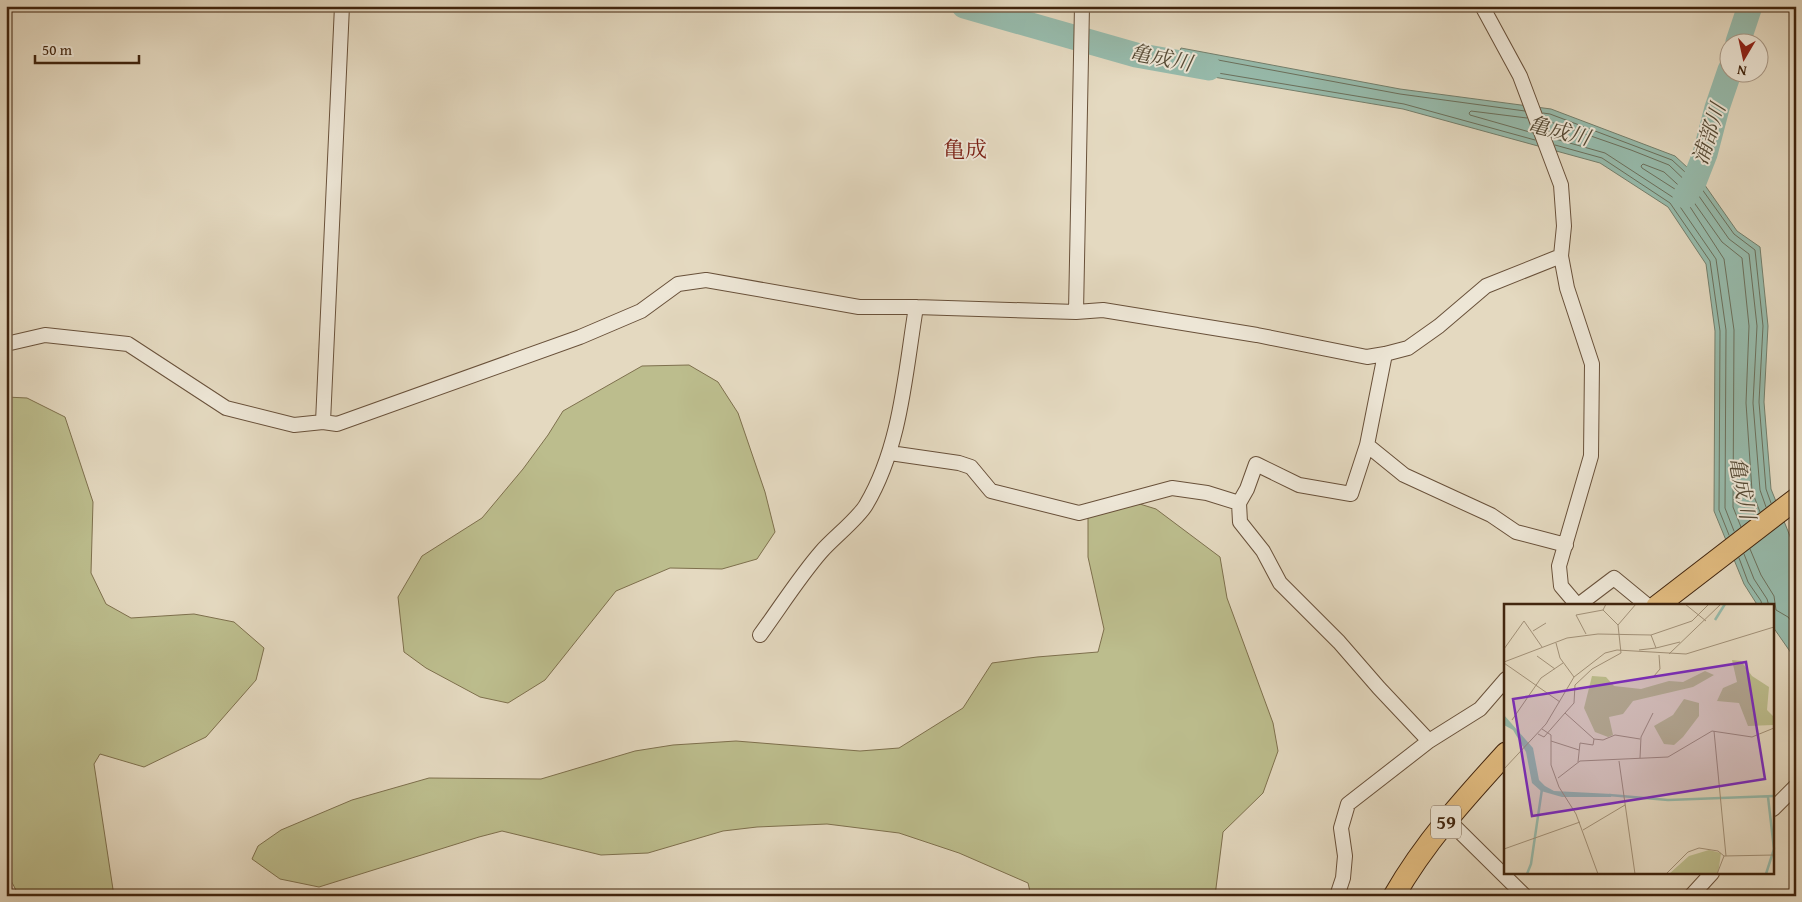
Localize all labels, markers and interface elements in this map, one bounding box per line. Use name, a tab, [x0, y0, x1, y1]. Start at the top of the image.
scale bar	[35, 32, 139, 64]
north arrow	[1720, 32, 1770, 82]
water label: 亀成川	[1127, 36, 1197, 79]
text: 50 m	[42, 39, 73, 60]
text: N	[1735, 60, 1748, 81]
water label: 浦部川	[1684, 97, 1734, 169]
water label: 亀成川	[1525, 108, 1595, 154]
district label: 亀成	[943, 133, 987, 165]
water label: 亀成川	[1721, 454, 1764, 524]
inset map	[1504, 604, 1774, 874]
road number: 59	[1431, 806, 1461, 839]

